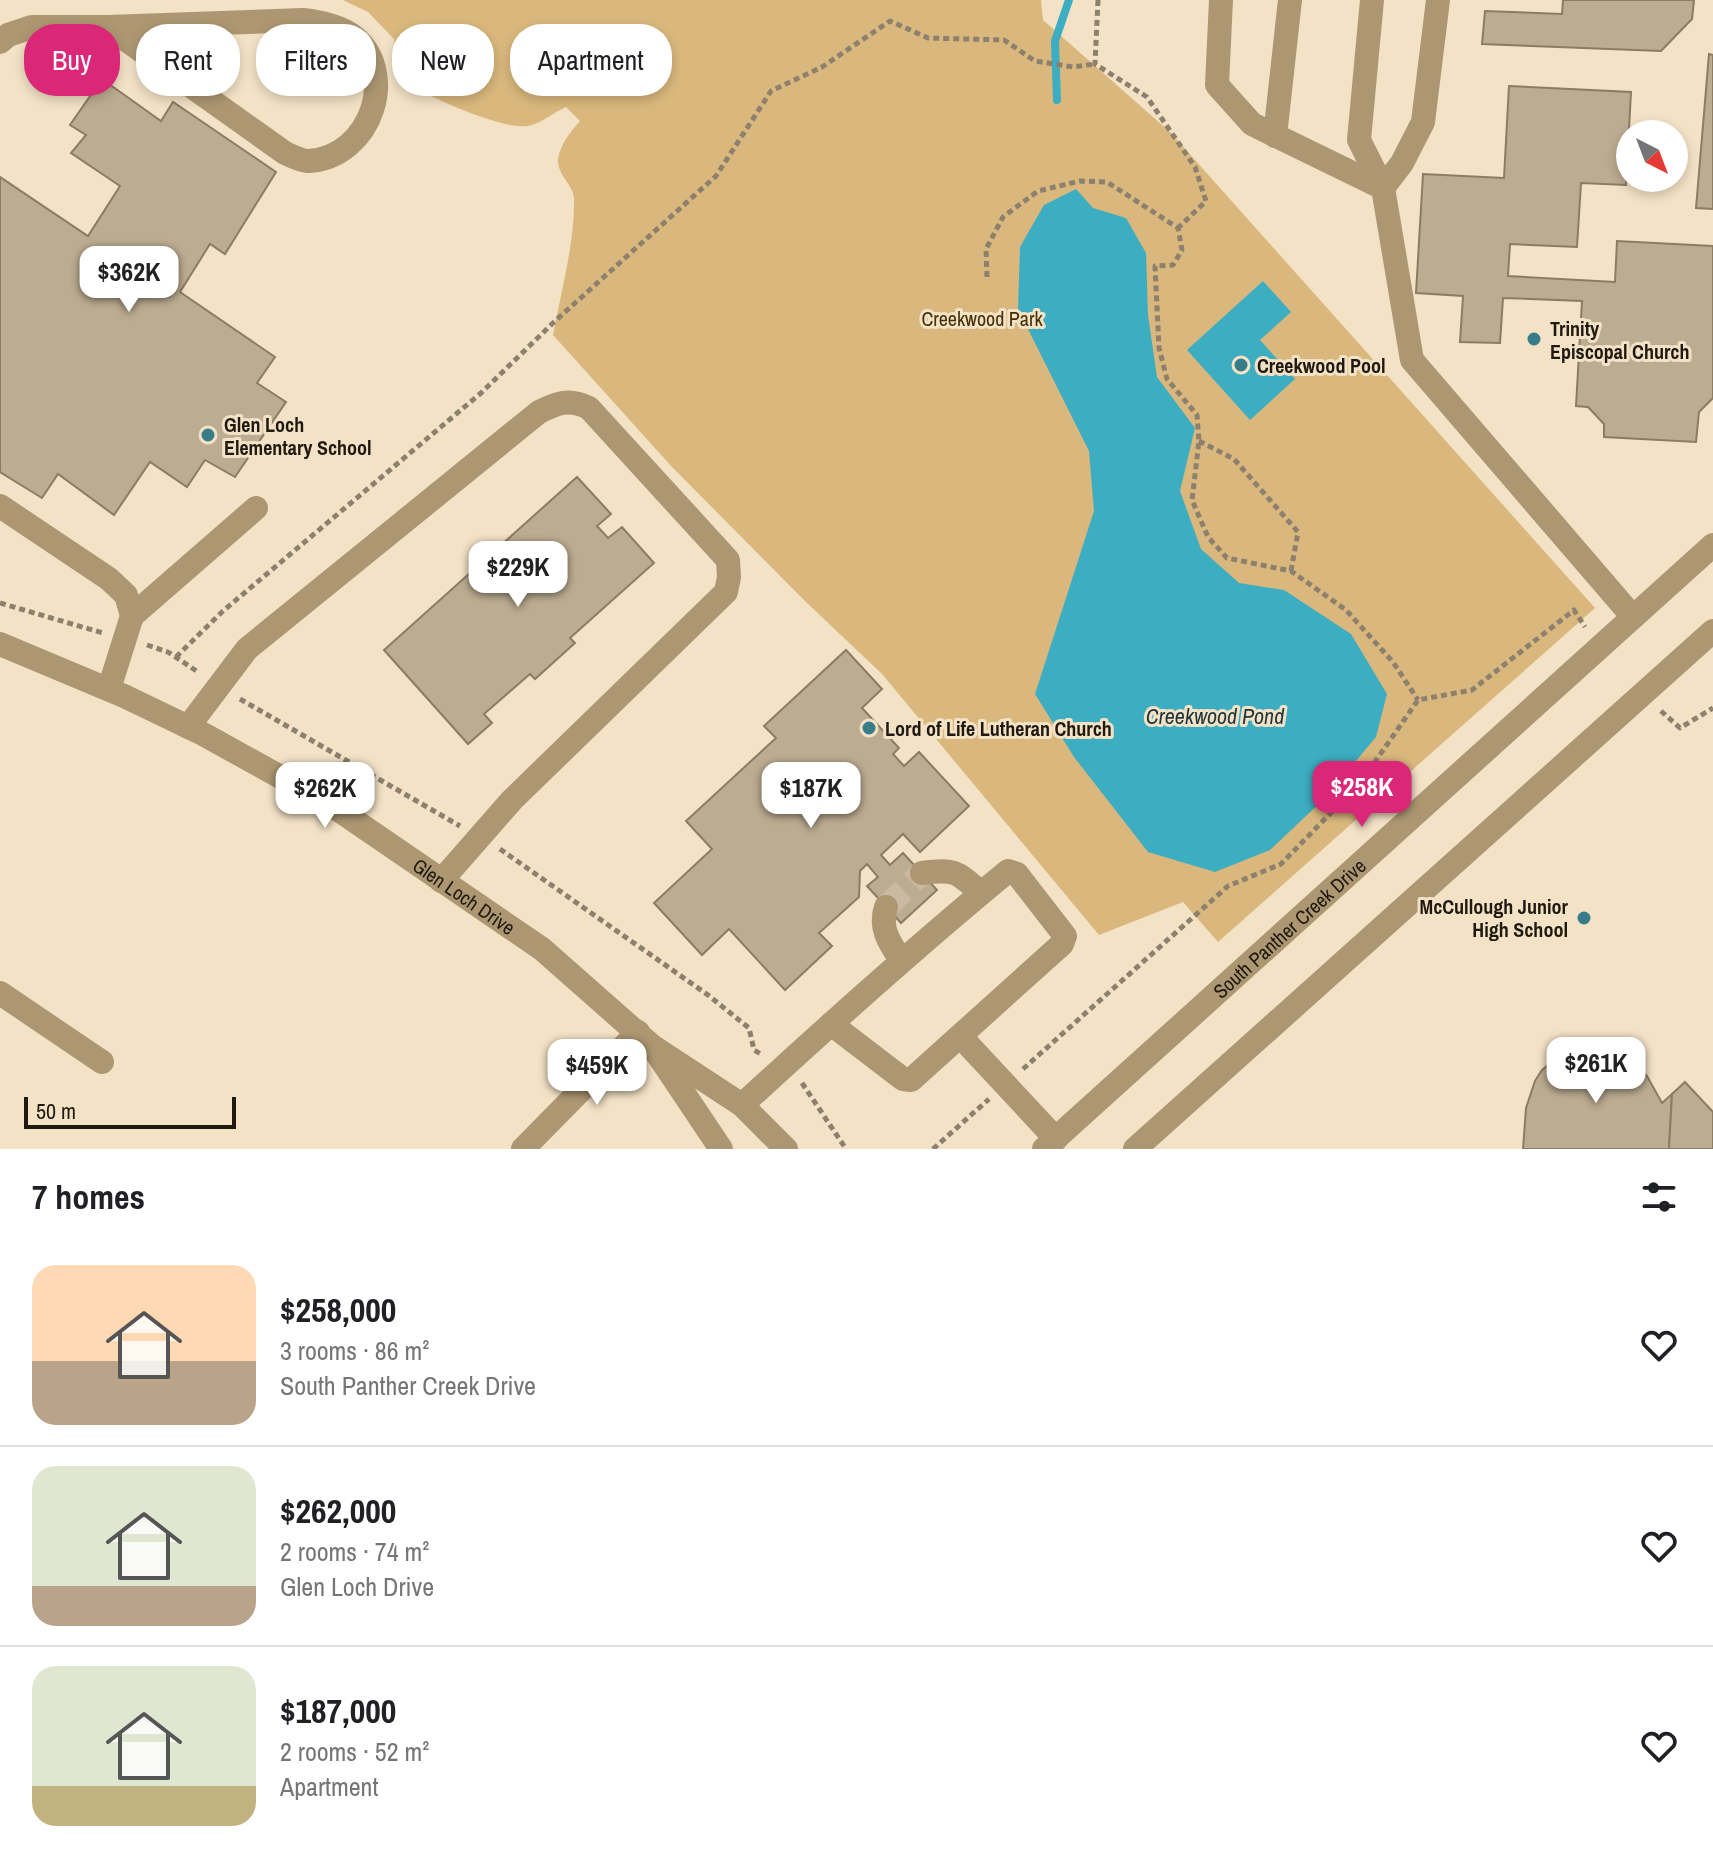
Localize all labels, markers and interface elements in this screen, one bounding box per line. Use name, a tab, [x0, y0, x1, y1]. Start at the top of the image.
chip: Buy	[24, 24, 120, 96]
chip: Rent	[136, 24, 240, 96]
chip: Filters	[256, 24, 376, 96]
chip: New	[392, 24, 494, 96]
chip: Apartment	[510, 24, 672, 96]
north arrow	[1616, 120, 1688, 192]
map controls	[1616, 120, 1688, 192]
pin: $362K	[73, 246, 185, 314]
text: $362K	[98, 254, 160, 289]
park label: Creekwood Park	[921, 305, 1043, 332]
place label: Trinity Episcopal Church	[1550, 315, 1689, 365]
marker: Trinity Episcopal Church	[1525, 330, 1543, 348]
place label: Creekwood Pool	[1257, 352, 1386, 379]
marker: Creekwood Pool	[1232, 356, 1250, 374]
place label: Glen Loch Elementary School	[224, 411, 372, 461]
marker: Glen Loch Elementary School	[199, 426, 217, 444]
pin: $229K	[462, 541, 574, 609]
text: $229K	[487, 549, 549, 584]
water label: Creekwood Pond	[1146, 701, 1285, 731]
place label: Lord of Life Lutheran Church	[885, 715, 1112, 742]
marker: Lord of Life Lutheran Church	[860, 719, 878, 737]
pin: $258K	[1306, 761, 1418, 829]
pin: $262K	[269, 762, 381, 830]
pin: $187K	[755, 762, 867, 830]
text: $258K	[1331, 769, 1393, 804]
text: $262K	[294, 770, 356, 805]
text: $187K	[780, 770, 842, 805]
street label: Glen Loch Drive	[408, 851, 521, 941]
street label: South Panther Creek Drive	[1207, 852, 1371, 1004]
place label: McCullough Junior High School	[1419, 893, 1569, 943]
marker: McCullough Junior High School	[1575, 909, 1593, 927]
pin: $261K	[1540, 1037, 1652, 1105]
pin: $459K	[541, 1039, 653, 1107]
text: $261K	[1565, 1045, 1627, 1080]
text: $459K	[566, 1047, 628, 1082]
scale bar	[24, 1093, 236, 1129]
text: 50 m	[36, 1096, 76, 1126]
text: 7 homes	[32, 1174, 145, 1220]
icon: filters	[1637, 1175, 1681, 1219]
text: $258,000	[280, 1287, 396, 1333]
icon: home	[96, 1297, 192, 1393]
icon: heart	[1637, 1323, 1681, 1367]
text: 3 rooms · 86 m²	[280, 1333, 429, 1368]
text: South Panther Creek Drive	[280, 1368, 536, 1403]
text: $262,000	[280, 1488, 396, 1534]
icon: home	[96, 1498, 192, 1594]
icon: heart	[1637, 1524, 1681, 1568]
text: 2 rooms · 74 m²	[280, 1534, 429, 1569]
text: Glen Loch Drive	[280, 1569, 434, 1604]
text: $187,000	[280, 1688, 396, 1734]
icon: home	[96, 1698, 192, 1794]
icon: heart	[1637, 1724, 1681, 1768]
text: 2 rooms · 52 m²	[280, 1734, 429, 1769]
text: Apartment	[280, 1769, 378, 1804]

